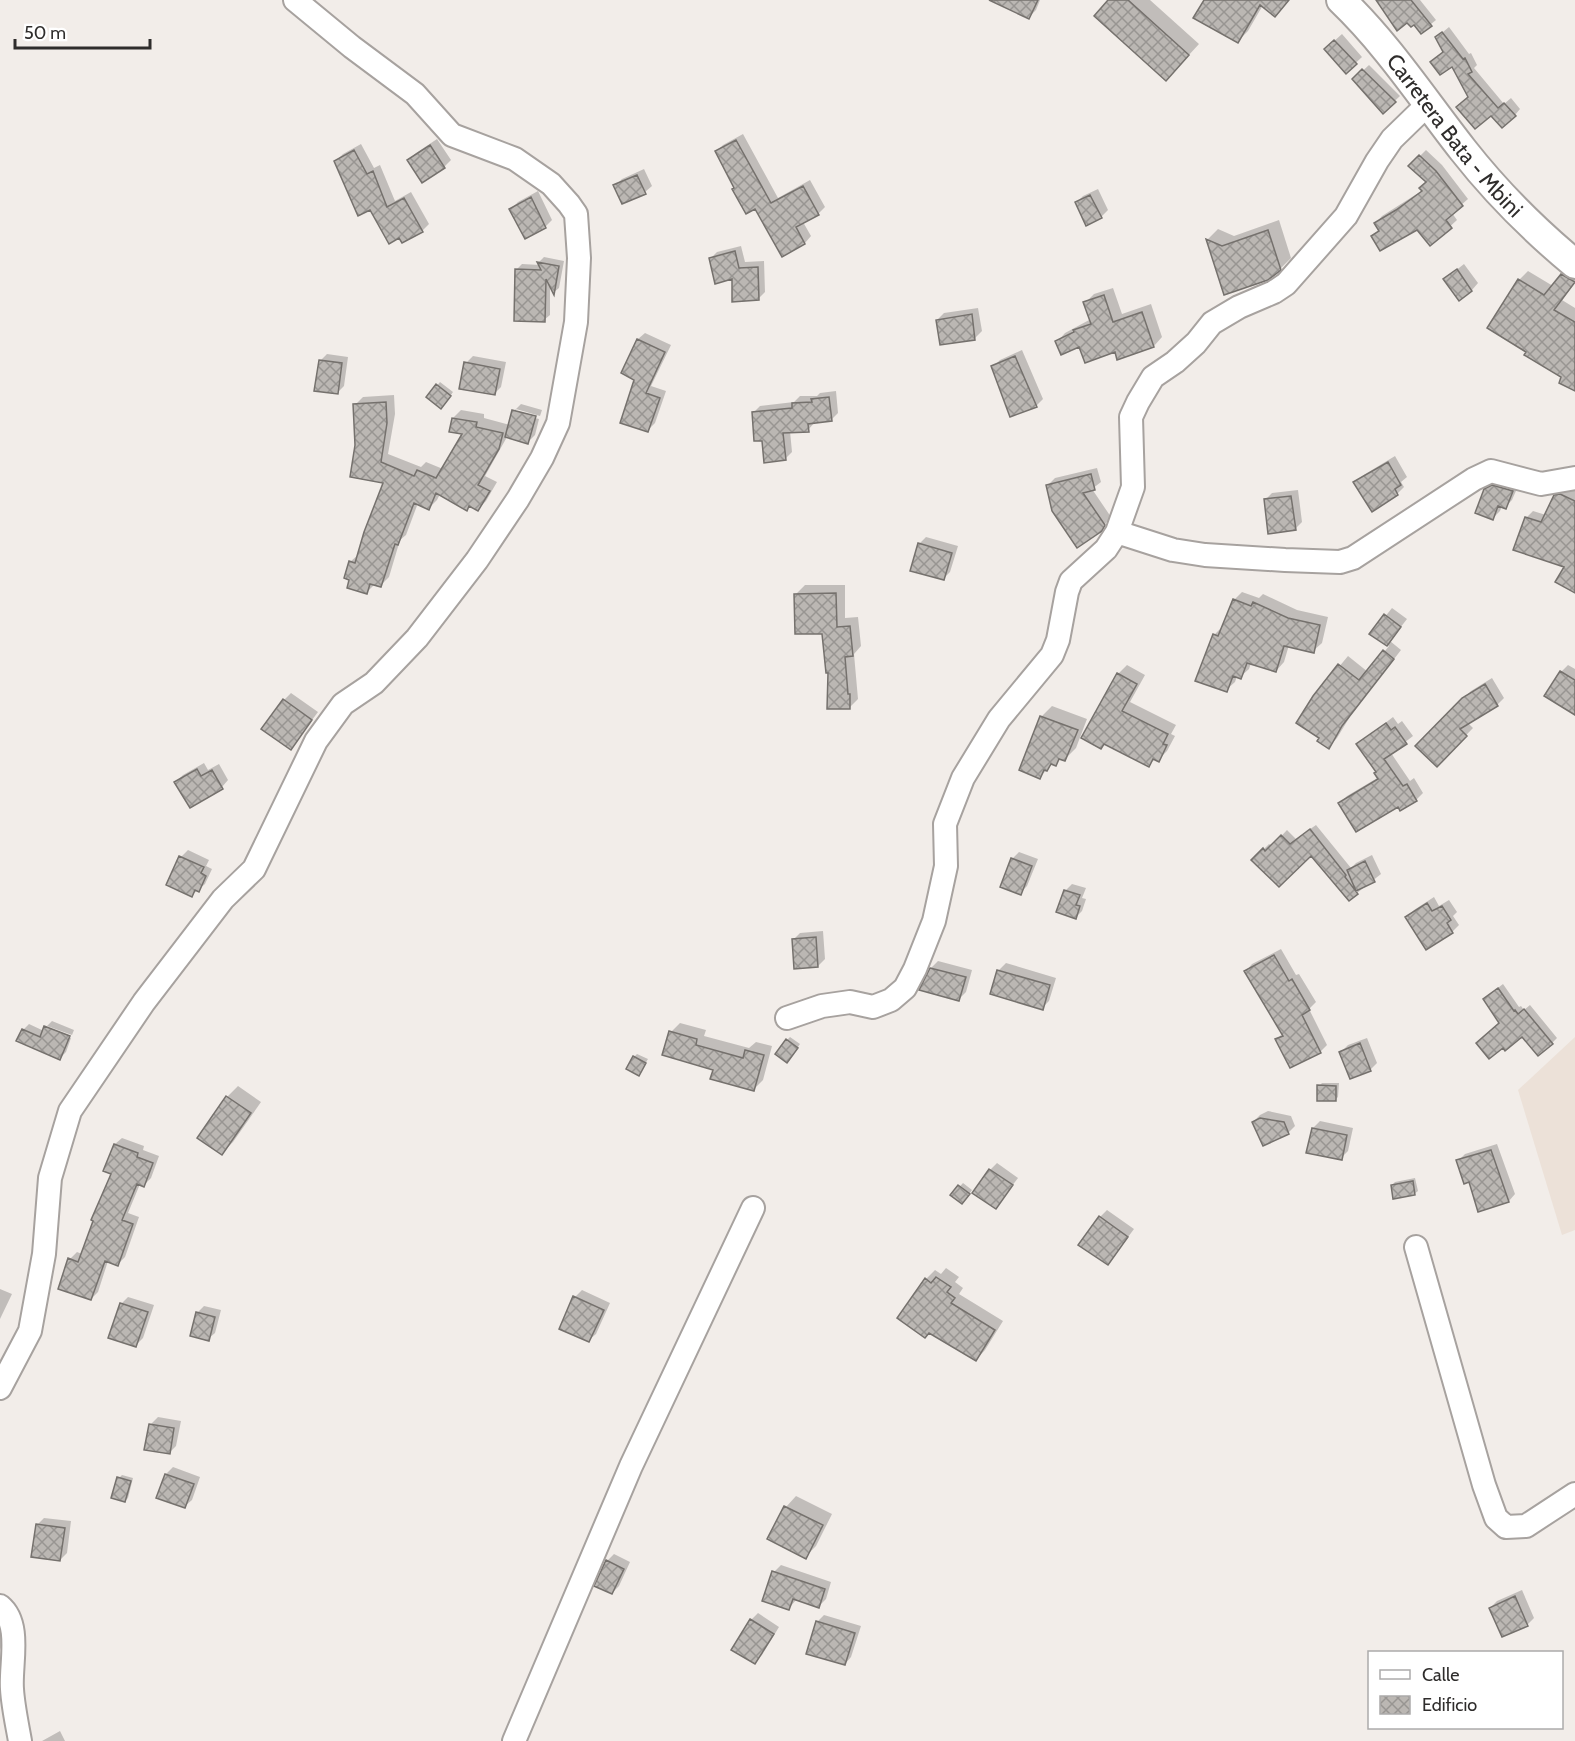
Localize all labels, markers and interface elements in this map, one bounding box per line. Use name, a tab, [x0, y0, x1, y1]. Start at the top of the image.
scale bar	[15, 12, 150, 50]
text: 50 m	[24, 22, 66, 44]
street label: Carretera Bata - Mbini	[1381, 48, 1528, 223]
legend	[1368, 1651, 1563, 1729]
text: Calle	[1422, 1664, 1459, 1686]
text: Edificio	[1422, 1694, 1477, 1716]

